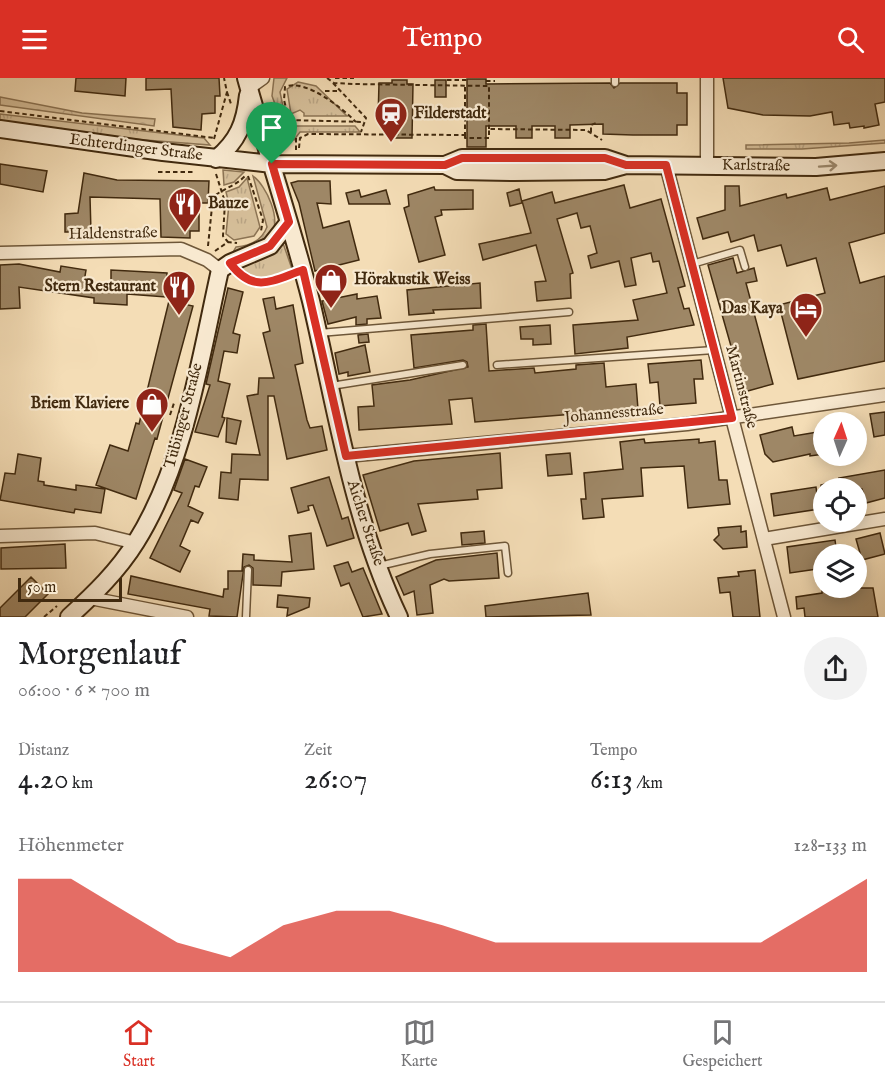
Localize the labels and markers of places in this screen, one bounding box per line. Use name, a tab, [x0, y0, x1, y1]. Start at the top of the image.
station icon: Filderstadt	[373, 96, 409, 143]
pin	[246, 102, 297, 164]
place label: Filderstadt	[414, 104, 487, 124]
restaurant icon: Bauze	[167, 186, 203, 233]
place label: Bauze	[208, 194, 249, 214]
shop icon: Hörakustik Weiss	[313, 262, 349, 309]
restaurant icon: Stern Restaurant	[161, 269, 197, 316]
place label: Hörakustik Weiss	[354, 270, 471, 290]
place label: Stern Restaurant	[45, 277, 157, 297]
hotel icon: Das Kaya	[788, 291, 824, 338]
place label: Das Kaya	[721, 299, 784, 319]
shop icon: Briem Klaviere	[134, 386, 170, 433]
place label: Briem Klaviere	[31, 394, 130, 414]

